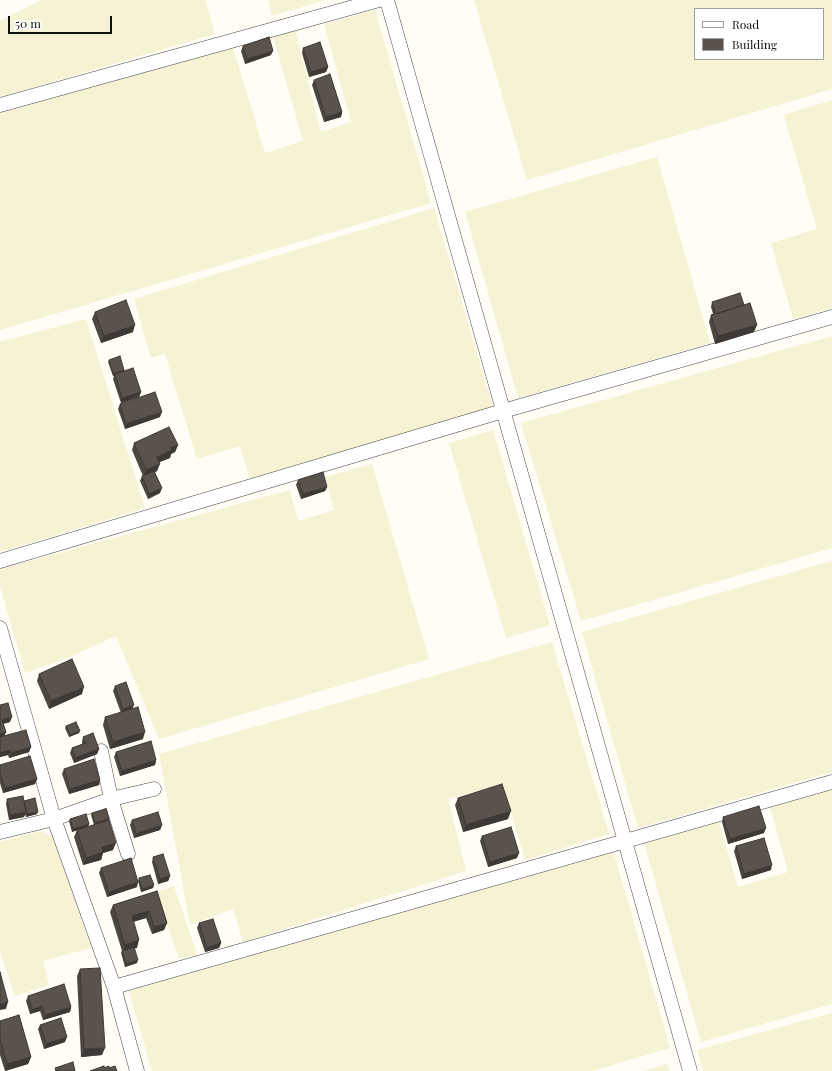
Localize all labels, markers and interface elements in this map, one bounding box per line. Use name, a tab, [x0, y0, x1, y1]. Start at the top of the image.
scale bar	[10, 8, 114, 34]
legend	[694, 8, 824, 60]
text: 50 m	[15, 15, 41, 31]
text: Road	[732, 16, 759, 32]
text: Building	[732, 36, 777, 52]

